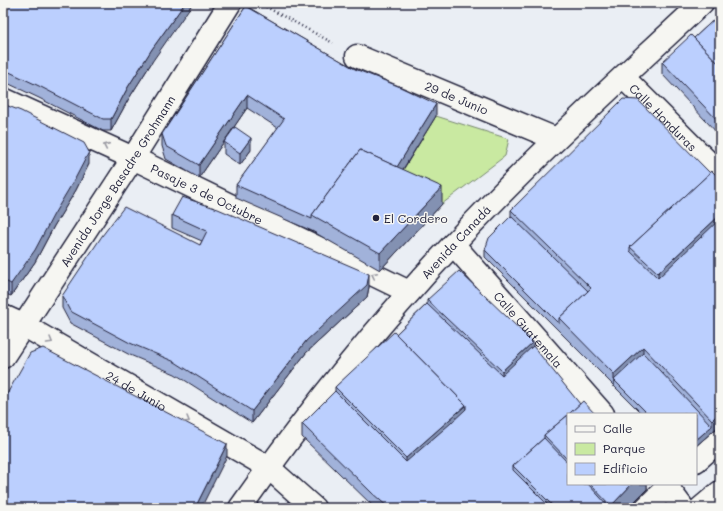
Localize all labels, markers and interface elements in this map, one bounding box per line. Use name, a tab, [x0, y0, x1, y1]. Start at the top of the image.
street label: 29 de Junio	[423, 77, 491, 118]
street label: Calle Honduras	[626, 80, 701, 155]
street label: Avenida Jorge Basadre Grohmann	[56, 92, 178, 270]
one-way arrow	[102, 143, 110, 151]
street label: Pasaje 3 de Octubre	[148, 160, 266, 228]
street label: Avenida Canadá	[417, 201, 494, 282]
place label: El Cordero	[384, 210, 448, 226]
marker: El Cordero	[371, 213, 381, 223]
one-way arrow	[371, 272, 378, 280]
street label: Calle Guatemala	[490, 288, 566, 371]
one-way arrow	[46, 336, 53, 343]
street label: 24 de Junio	[103, 367, 169, 414]
legend	[567, 413, 697, 485]
one-way arrow	[183, 416, 190, 423]
text: Calle	[603, 420, 633, 436]
text: Parque	[603, 440, 646, 456]
text: Edificio	[603, 460, 647, 476]

